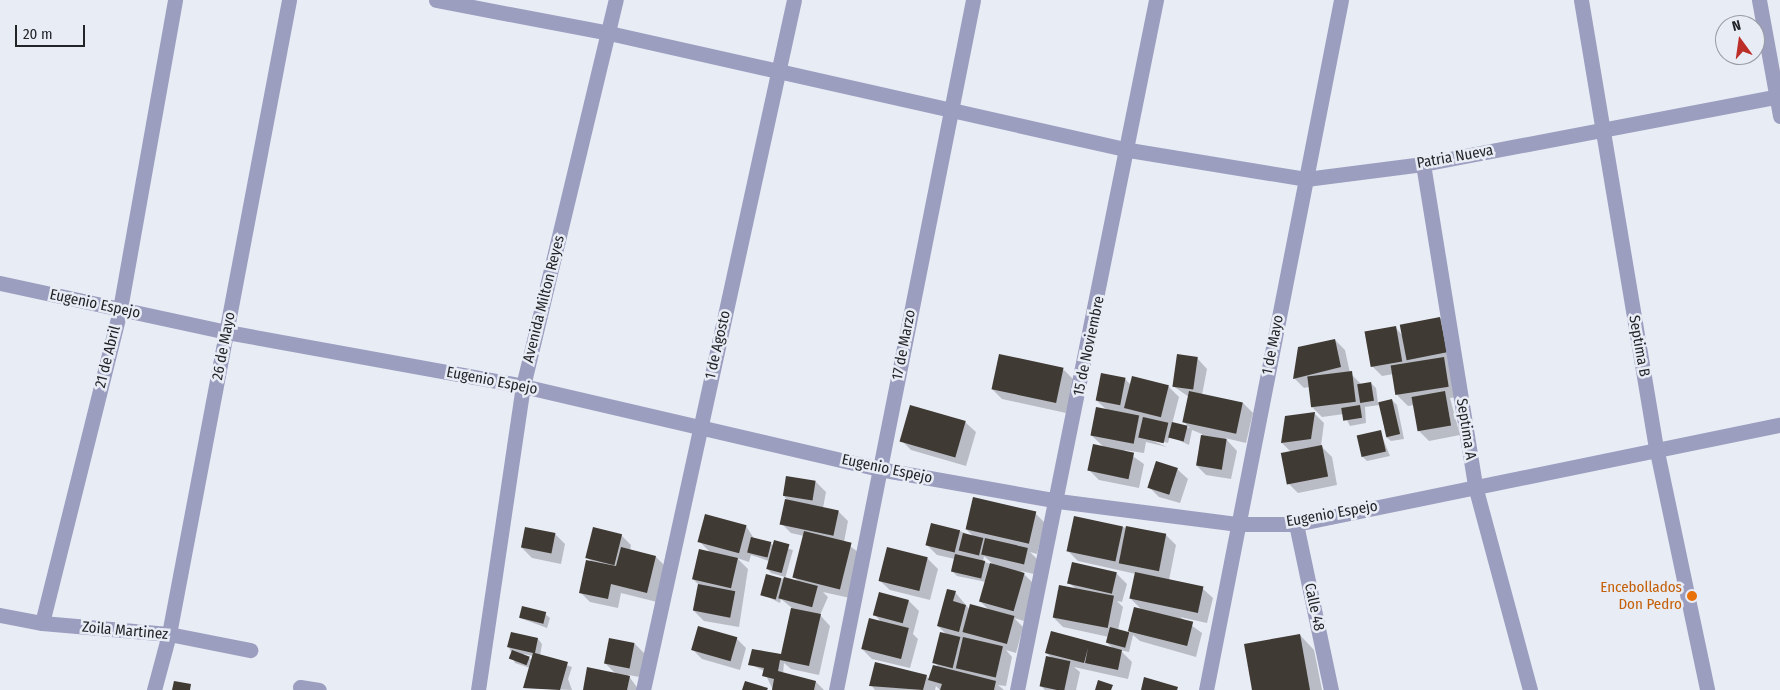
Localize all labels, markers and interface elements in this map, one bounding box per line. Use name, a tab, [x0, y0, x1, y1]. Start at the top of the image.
scale bar	[18, 15, 88, 47]
north arrow	[1715, 15, 1765, 65]
text: N	[1730, 17, 1743, 35]
text: 20 m	[23, 25, 53, 43]
street label: Patria Nueva	[1415, 141, 1495, 173]
street label: Avenida Milton Reyes	[519, 233, 569, 365]
street label: Eugenio Espejo	[48, 286, 142, 322]
street label: 15 de Noviembre	[1070, 294, 1108, 398]
street label: 17 de Marzo	[888, 308, 920, 382]
street label: 1 de Agosto	[701, 309, 735, 381]
street label: 26 de Mayo	[209, 310, 239, 382]
street label: 1 de Mayo	[1258, 314, 1288, 376]
street label: Septima B	[1625, 314, 1653, 378]
street label: 21 de Abril	[92, 324, 124, 390]
street label: Eugenio Espejo	[445, 363, 539, 399]
street label: Septima A	[1452, 397, 1480, 461]
street label: Eugenio Espejo	[840, 451, 934, 487]
street label: Eugenio Espejo	[1285, 497, 1379, 531]
place label: Encebollados Don Pedro	[1600, 578, 1682, 613]
street label: Calle 48	[1300, 582, 1328, 632]
marker: Encebollados Don Pedro	[1686, 590, 1698, 602]
street label: Zoila Martinez	[81, 618, 169, 644]

